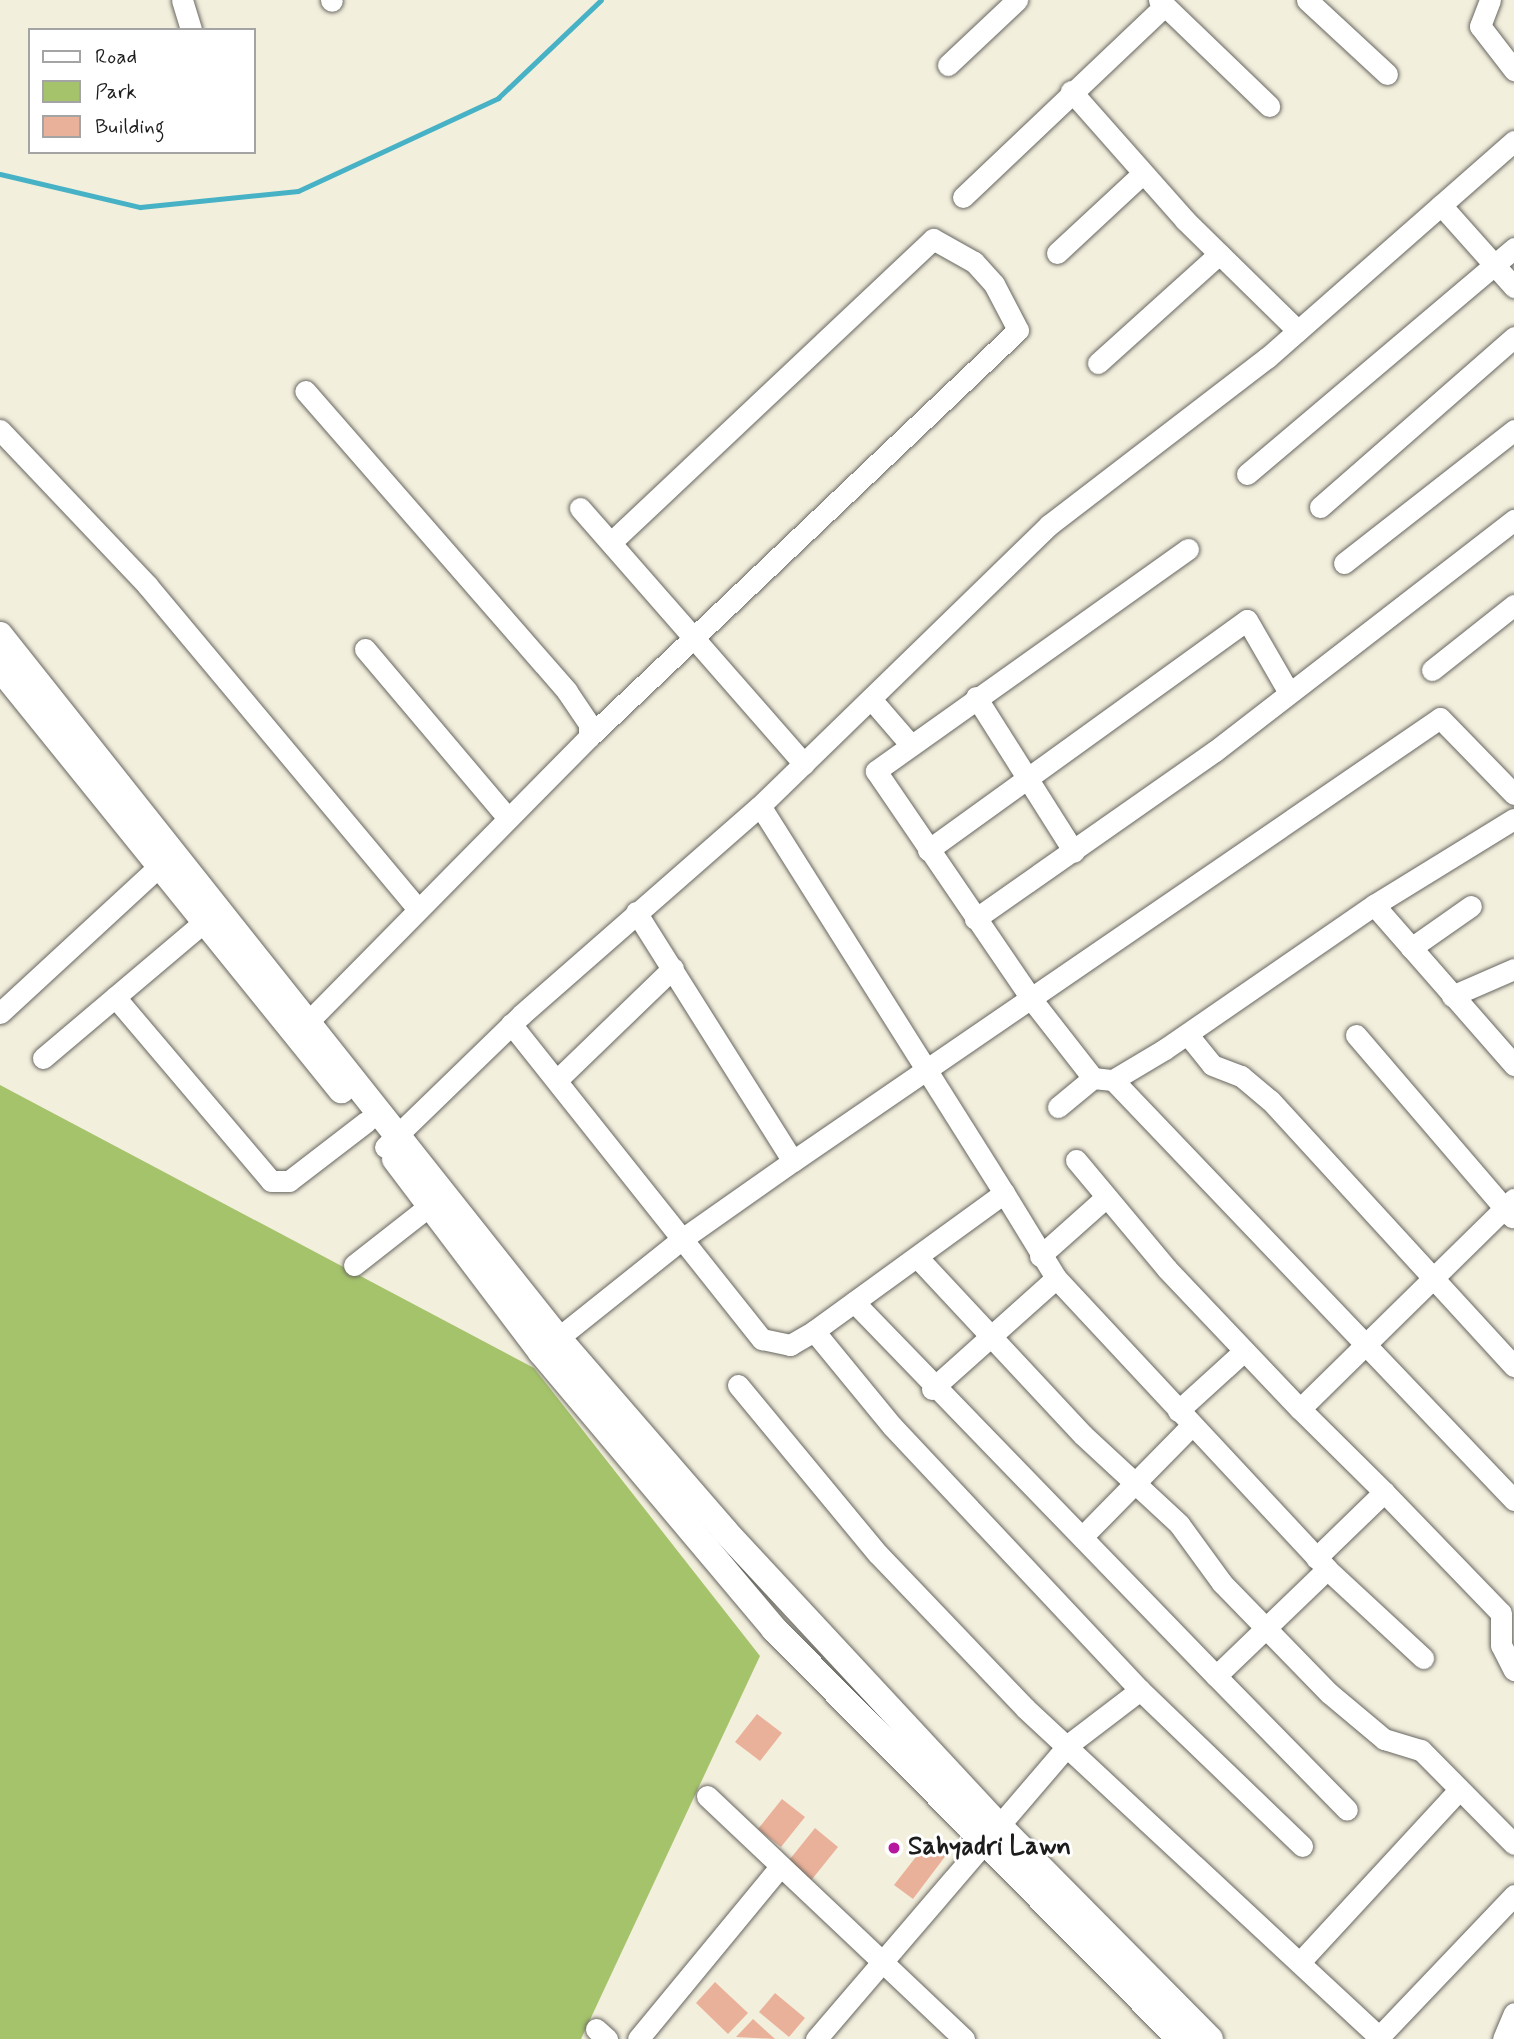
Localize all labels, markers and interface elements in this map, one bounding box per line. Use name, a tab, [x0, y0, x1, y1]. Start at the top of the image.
legend	[28, 28, 256, 154]
text: Road	[95, 43, 137, 71]
text: Park	[95, 78, 137, 106]
text: Building	[95, 113, 165, 141]
place label: Sahyadri Lawn	[908, 1832, 1076, 1864]
marker: Sahyadri Lawn	[886, 1840, 902, 1856]

